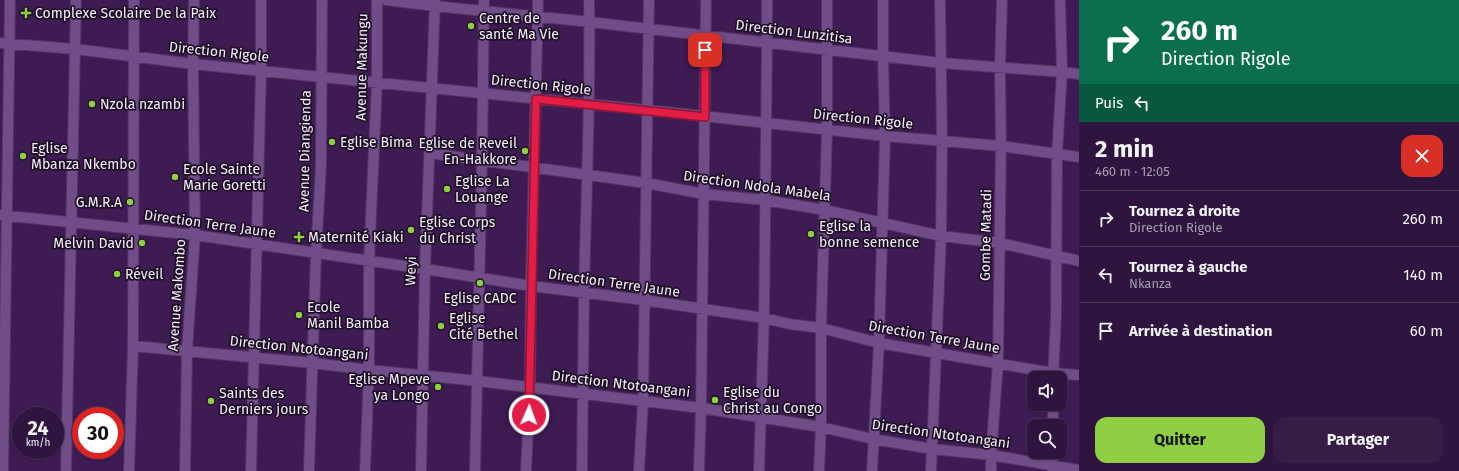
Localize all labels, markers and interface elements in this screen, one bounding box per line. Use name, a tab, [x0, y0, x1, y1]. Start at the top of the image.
place label: Complexe Scolaire De la Paix	[35, 5, 216, 22]
marker: Complexe Scolaire De la Paix	[20, 7, 32, 19]
place label: Centre de santé Ma Vie	[479, 10, 559, 43]
street label: Avenue Makungu	[353, 13, 371, 121]
text: 260 m	[1161, 14, 1238, 47]
street label: Direction Lunzitisa	[735, 16, 853, 48]
icon: right	[1095, 16, 1147, 68]
marker: Centre de santé Ma Vie	[466, 21, 476, 31]
pin	[688, 33, 722, 67]
street label: Direction Rigole	[168, 38, 270, 66]
icon: arrive	[694, 39, 716, 61]
text: Direction Rigole	[1161, 48, 1290, 70]
street label: Direction Rigole	[490, 71, 592, 99]
street label: Avenue Diangienda	[295, 90, 315, 212]
icon: left	[1131, 92, 1153, 114]
text: Puis	[1095, 94, 1123, 112]
place label: Nzola nzambi	[100, 96, 185, 113]
marker: Nzola nzambi	[87, 99, 97, 109]
street label: Direction Rigole	[812, 105, 914, 133]
place label: Eglise Bima	[340, 134, 413, 151]
place label: Eglise de Reveil En-Hakkore	[419, 135, 517, 168]
text: 2 min	[1095, 135, 1154, 163]
button: close	[1401, 135, 1443, 177]
marker: Eglise Bima	[327, 137, 337, 147]
place label: Eglise Mbanza Nkembo	[31, 140, 136, 173]
marker: Eglise de Reveil En-Hakkore	[520, 146, 530, 156]
marker: Eglise Mbanza Nkembo	[18, 151, 28, 161]
place label: Ecole Sainte Marie Goretti	[183, 161, 266, 194]
text: 460 m · 12:05	[1095, 164, 1170, 179]
street label: Direction Ndola Mabela	[682, 167, 832, 205]
marker: Ecole Sainte Marie Goretti	[170, 172, 180, 182]
place label: Eglise La Louange	[455, 173, 510, 206]
marker: Eglise La Louange	[442, 184, 452, 194]
street label: Gombe Matadi	[977, 189, 995, 281]
place label: G.M.R.A	[76, 194, 122, 211]
marker: G.M.R.A	[125, 197, 135, 207]
text: Tournez à droite	[1129, 202, 1240, 220]
street label: Direction Terre Jaune	[143, 206, 277, 242]
icon: right	[1095, 208, 1117, 230]
text: 260 m	[1402, 210, 1443, 228]
place label: Eglise Corps du Christ	[419, 214, 496, 247]
place label: Eglise la bonne semence	[819, 218, 919, 251]
text: Direction Rigole	[1129, 220, 1222, 235]
marker: Eglise Corps du Christ	[406, 225, 416, 235]
place label: Maternité Kiaki	[308, 229, 404, 246]
marker: Eglise la bonne semence	[806, 229, 816, 239]
marker: Maternité Kiaki	[293, 231, 305, 243]
place label: Melvin David	[53, 235, 134, 252]
marker: Melvin David	[137, 238, 147, 248]
street label: Avenue Makombo	[165, 238, 189, 352]
street label: Weyi	[402, 256, 420, 286]
text: Tournez à gauche	[1129, 258, 1248, 276]
icon: left	[1095, 264, 1117, 286]
street label: Direction Terre Jaune	[547, 265, 681, 301]
place label: Réveil	[125, 266, 163, 283]
text: 140 m	[1403, 266, 1443, 284]
marker: Réveil	[112, 269, 122, 279]
text: Nkanza	[1129, 276, 1172, 291]
marker: Eglise CADC	[475, 278, 485, 288]
place label: Eglise CADC	[443, 290, 517, 307]
place label: Ecole Manil Bamba	[307, 299, 389, 332]
marker: Ecole Manil Bamba	[294, 310, 304, 320]
place label: Eglise Cité Bethel	[449, 310, 518, 343]
street label: Direction Terre Jaune	[867, 317, 1001, 357]
icon: arrive	[1095, 320, 1117, 342]
marker: Eglise Cité Bethel	[436, 321, 446, 331]
text: Arrivée à destination	[1129, 322, 1272, 340]
text: 60 m	[1410, 322, 1443, 340]
street label: Direction Ntotoangani	[229, 332, 369, 364]
street label: Direction Ntotoangani	[551, 367, 691, 401]
place label: Eglise Mpeve ya Longo	[348, 371, 430, 404]
map controls	[1027, 371, 1067, 459]
button: sound	[1027, 371, 1067, 411]
marker: Eglise Mpeve ya Longo	[433, 382, 443, 392]
place label: Eglise du Christ au Congo	[723, 384, 822, 417]
place label: Saints des Derniers jours	[219, 385, 309, 418]
position arrow	[508, 394, 550, 436]
marker: Eglise du Christ au Congo	[710, 395, 720, 405]
marker: Saints des Derniers jours	[206, 396, 216, 406]
speed limit sign: 30	[72, 407, 124, 459]
text: 24	[27, 416, 49, 440]
street label: Direction Ntotoangani	[871, 416, 1011, 452]
button: Quitter	[1095, 417, 1265, 463]
button: Partager	[1273, 417, 1443, 463]
button: search	[1027, 419, 1067, 459]
text: km/h	[26, 437, 50, 449]

